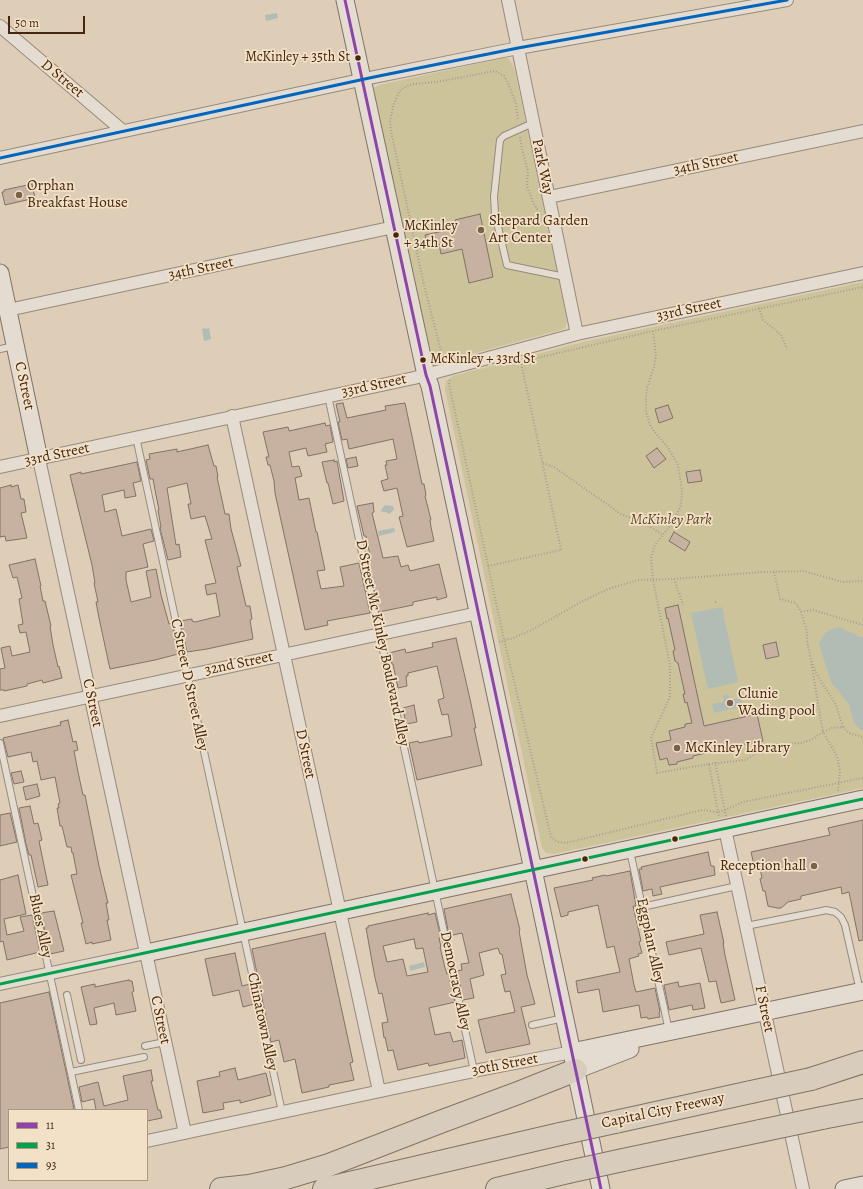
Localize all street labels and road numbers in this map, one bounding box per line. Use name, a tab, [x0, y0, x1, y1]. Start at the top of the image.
street label: D Street	[37, 56, 87, 102]
street label: Park Way	[527, 137, 557, 197]
street label: 34th Street	[672, 148, 740, 180]
street label: 34th Street	[167, 253, 235, 285]
street label: 33rd Street	[655, 294, 723, 326]
street label: C Street	[10, 360, 38, 412]
street label: 33rd Street	[340, 370, 408, 402]
street label: 33rd Street	[23, 439, 91, 471]
street label: D Street Mc Kinley Boulevard Alley	[351, 538, 413, 748]
street label: C Street D Street Alley	[166, 617, 212, 753]
street label: 32nd Street	[203, 648, 275, 680]
street label: C Street	[78, 677, 106, 729]
street label: D Street	[291, 727, 319, 781]
street label: Blues Alley	[24, 892, 56, 960]
street label: Eggplant Alley	[632, 896, 668, 986]
street label: Democracy Alley	[436, 930, 474, 1032]
street label: Chinatown Alley	[243, 971, 281, 1073]
street label: F Street	[750, 984, 778, 1034]
street label: C Street	[146, 994, 174, 1046]
street label: 30th Street	[470, 1050, 540, 1080]
street label: Capital City Freeway	[600, 1089, 726, 1133]

